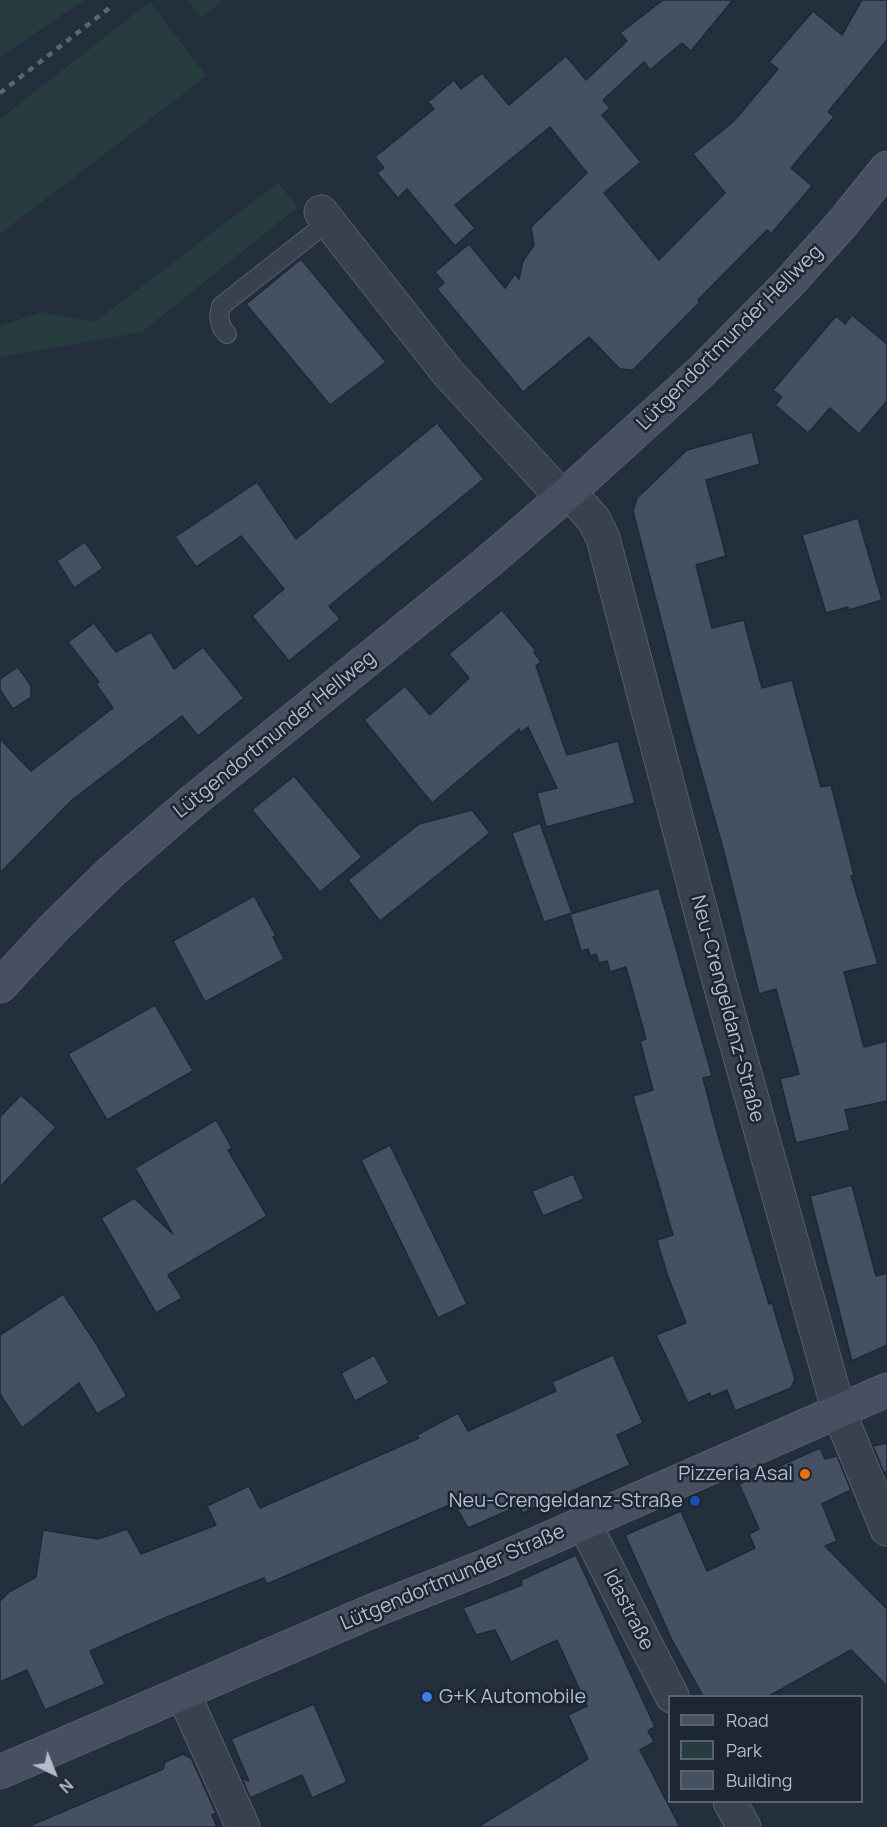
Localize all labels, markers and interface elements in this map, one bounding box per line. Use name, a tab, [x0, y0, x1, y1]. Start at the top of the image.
street label: Lütgendortmunder Hellweg	[632, 240, 828, 436]
street label: Lütgendortmunder Hellweg	[169, 646, 381, 824]
street label: Neu-Crengeldanz-Straße	[685, 893, 769, 1125]
place label: Pizzeria Asal	[678, 1462, 793, 1486]
marker: Pizzeria Asal	[798, 1467, 812, 1481]
place label: Neu-Crengeldanz-Straße	[449, 1489, 683, 1513]
marker: Neu-Crengeldanz-Straße	[688, 1494, 702, 1508]
street label: Lütgendortmunder Straße	[337, 1520, 569, 1636]
street label: Idastraße	[597, 1565, 659, 1655]
place label: G+K Automobile	[439, 1685, 586, 1709]
marker: G+K Automobile	[420, 1690, 434, 1704]
legend	[668, 1695, 863, 1803]
text: Road	[726, 1708, 769, 1732]
text: Park	[726, 1738, 762, 1762]
north arrow	[24, 1743, 84, 1803]
text: Building	[726, 1768, 792, 1792]
text: N	[55, 1774, 78, 1798]

